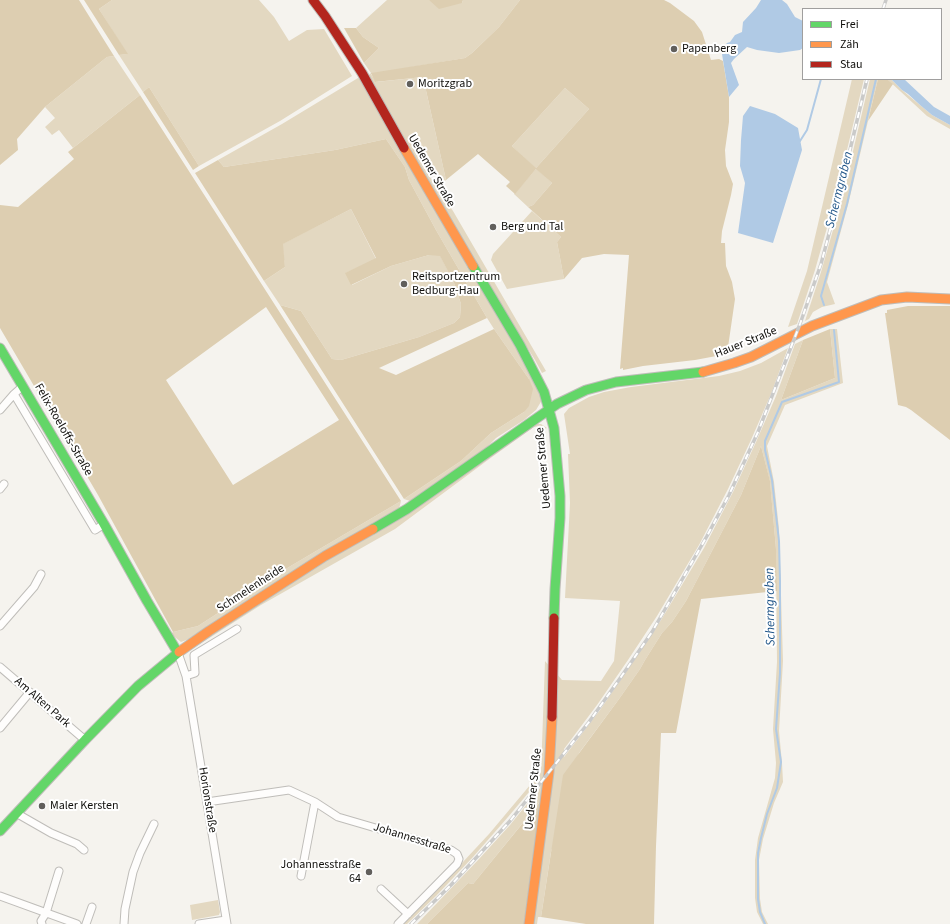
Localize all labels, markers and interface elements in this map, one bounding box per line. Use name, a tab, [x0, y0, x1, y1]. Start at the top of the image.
legend	[802, 8, 942, 80]
text: Frei	[840, 16, 859, 33]
text: Zäh	[840, 36, 859, 53]
place label: Papenberg	[682, 42, 736, 56]
marker: Papenberg	[669, 44, 679, 54]
text: Stau	[840, 56, 863, 73]
place label: Moritzgrab	[418, 77, 472, 91]
marker: Moritzgrab	[405, 79, 415, 89]
street label: Uedemer Straße	[404, 132, 458, 210]
water label: Schermgraben	[823, 150, 857, 230]
place label: Berg und Tal	[501, 220, 563, 234]
marker: Berg und Tal	[488, 222, 498, 232]
place label: Reitsportzentrum Bedburg-Hau	[412, 270, 500, 298]
marker: Reitsportzentrum Bedburg-Hau	[399, 279, 409, 289]
street label: Hauer Straße	[713, 324, 779, 362]
street label: Felix-Roeloffs-Straße	[31, 381, 95, 479]
street label: Uedemer Straße	[533, 427, 555, 509]
street label: Schmelenheide	[214, 562, 288, 616]
water label: Schermgraben	[763, 568, 779, 646]
street label: Am Alten Park	[11, 675, 73, 731]
street label: Uedemer Straße	[523, 748, 545, 830]
street label: Horionstraße	[195, 766, 219, 834]
place label: Maler Kersten	[50, 799, 118, 813]
marker: Maler Kersten	[37, 801, 47, 811]
street label: Johannesstraße	[371, 820, 453, 858]
place label: Johannesstraße 64	[280, 858, 361, 886]
marker: Johannesstraße 64	[364, 867, 374, 877]

